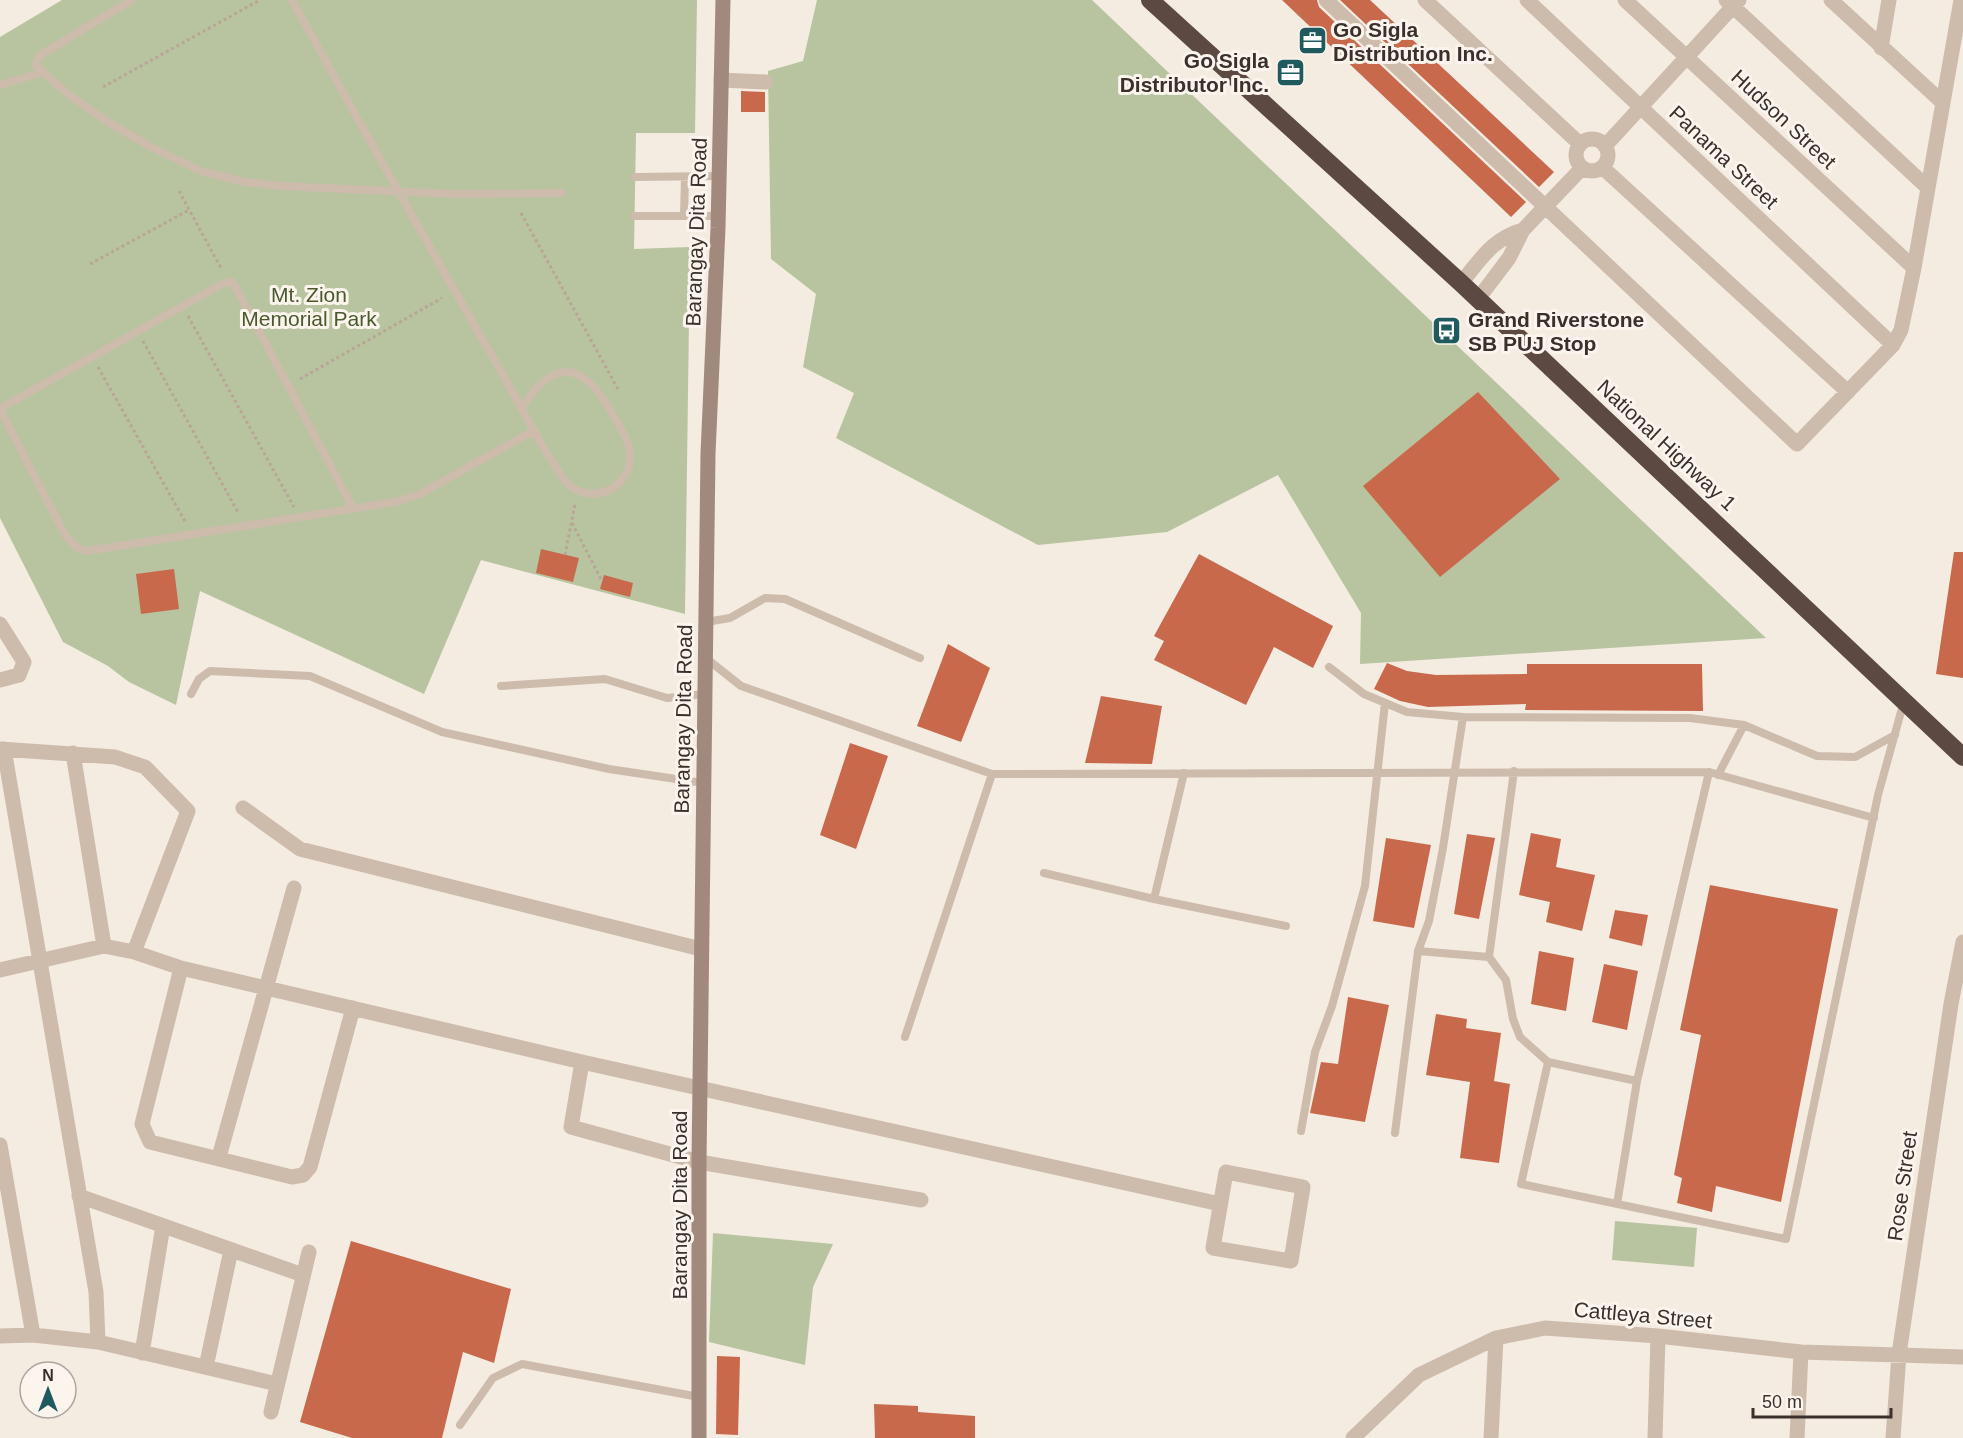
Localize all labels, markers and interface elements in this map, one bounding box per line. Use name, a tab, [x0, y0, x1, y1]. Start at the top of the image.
place label: Go Sigla Distribution Inc.	[1333, 18, 1493, 65]
office icon: Go Sigla Distribution Inc.	[1296, 25, 1328, 57]
place label: Go Sigla Distributor Inc.	[1120, 49, 1269, 96]
office icon: Go Sigla Distributor Inc.	[1274, 56, 1306, 88]
street label: Hudson Street	[1727, 65, 1841, 173]
street label: Panama Street	[1665, 101, 1783, 213]
street label: Barangay Dita Road	[681, 137, 711, 327]
park label: Mt. Zion Memorial Park	[241, 283, 377, 330]
place label: Grand Riverstone SB PUJ Stop	[1468, 308, 1644, 355]
bus stop icon: Grand Riverstone SB PUJ Stop	[1431, 315, 1463, 347]
street label: National Highway 1	[1593, 375, 1741, 515]
street label: Barangay Dita Road	[670, 624, 696, 814]
street label: Barangay Dita Road	[668, 1110, 691, 1300]
street label: Rose Street	[1883, 1129, 1921, 1243]
street label: Cattleya Street	[1573, 1297, 1713, 1333]
north arrow	[18, 1360, 78, 1420]
text: N	[42, 1367, 54, 1384]
scale bar	[1753, 1381, 1891, 1419]
text: 50 m	[1762, 1392, 1802, 1412]

